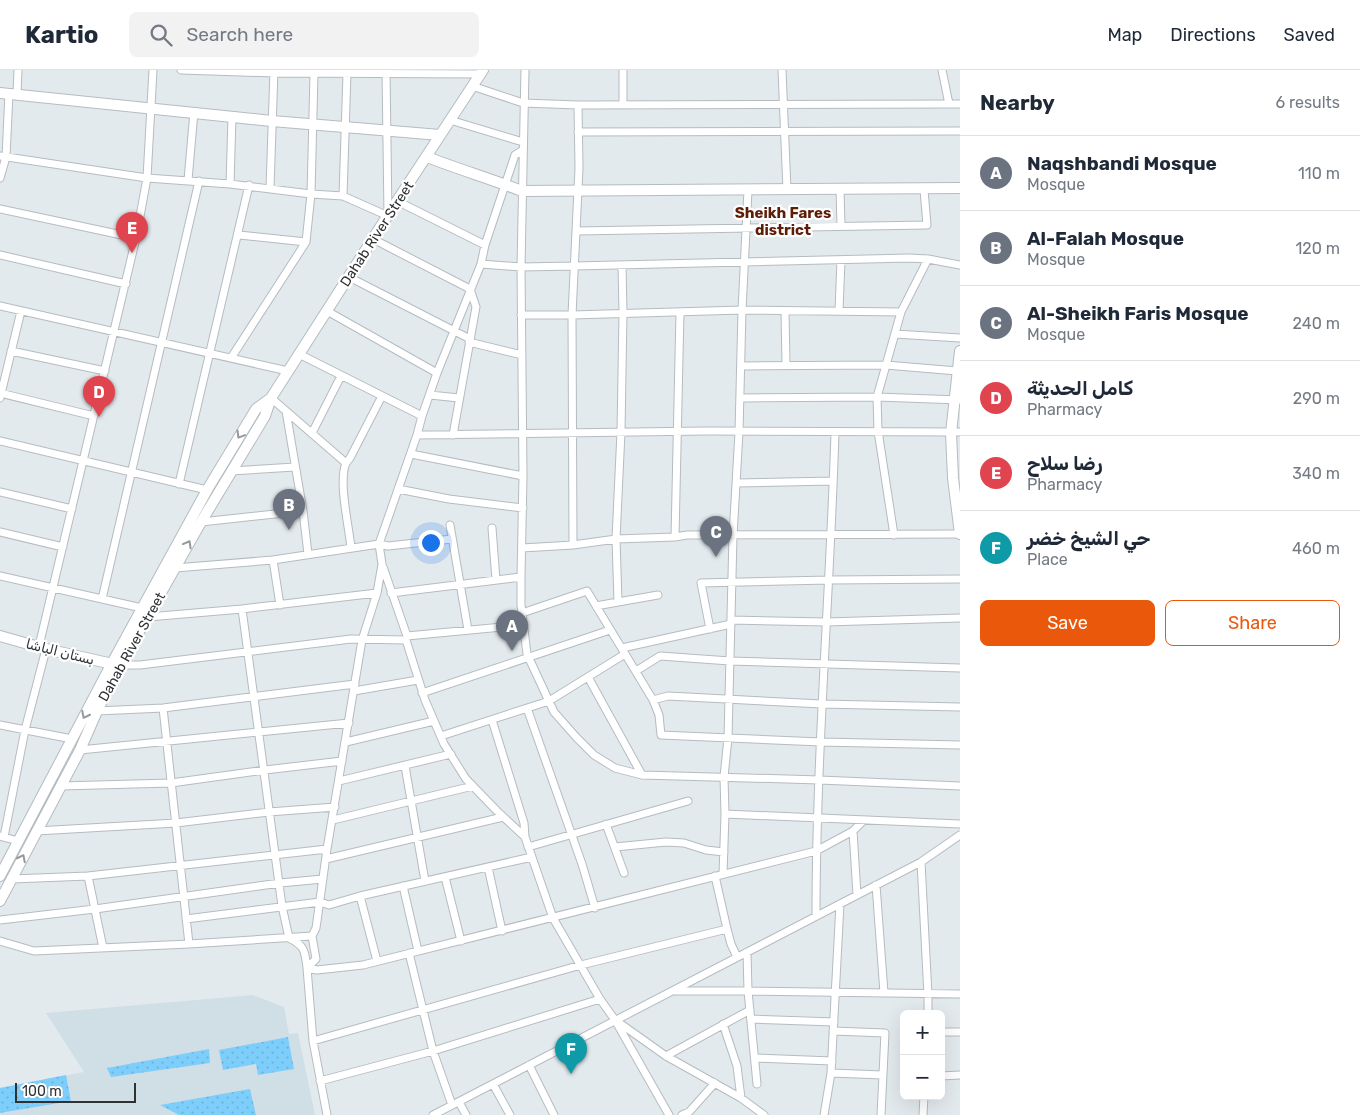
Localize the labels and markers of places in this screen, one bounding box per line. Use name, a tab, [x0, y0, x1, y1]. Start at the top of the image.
pin: E	[116, 212, 148, 253]
pin: D	[83, 376, 115, 417]
pin: B	[273, 489, 305, 530]
pin: C	[700, 516, 732, 557]
pin: A	[496, 610, 528, 651]
pin: F	[555, 1033, 587, 1074]

